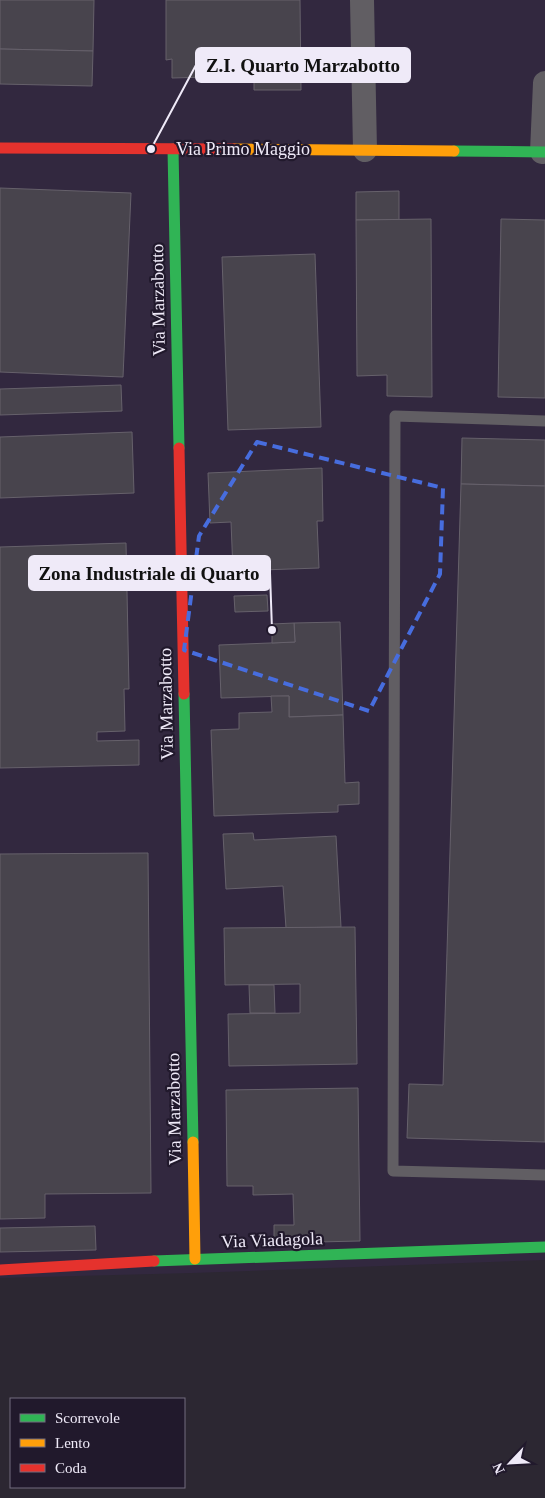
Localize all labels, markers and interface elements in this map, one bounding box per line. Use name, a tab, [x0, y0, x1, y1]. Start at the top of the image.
callout: Z.I. Quarto Marzabotto	[196, 48, 410, 82]
text: Z.I. Quarto Marzabotto	[206, 55, 400, 76]
street label: Via Primo Maggio	[176, 139, 310, 159]
street label: Via Marzabotto	[147, 244, 169, 356]
callout: Zona Industriale di Quarto	[29, 556, 270, 590]
text: Zona Industriale di Quarto	[38, 563, 260, 584]
street label: Via Marzabotto	[155, 648, 177, 760]
street label: Via Marzabotto	[163, 1053, 185, 1165]
street label: Via Viadagola	[221, 1228, 323, 1252]
legend	[10, 1398, 185, 1488]
text: Scorrevole	[55, 1410, 120, 1426]
text: Lento	[55, 1435, 90, 1451]
north arrow	[485, 1438, 535, 1488]
text: Coda	[55, 1460, 87, 1476]
text: N	[490, 1461, 508, 1476]

